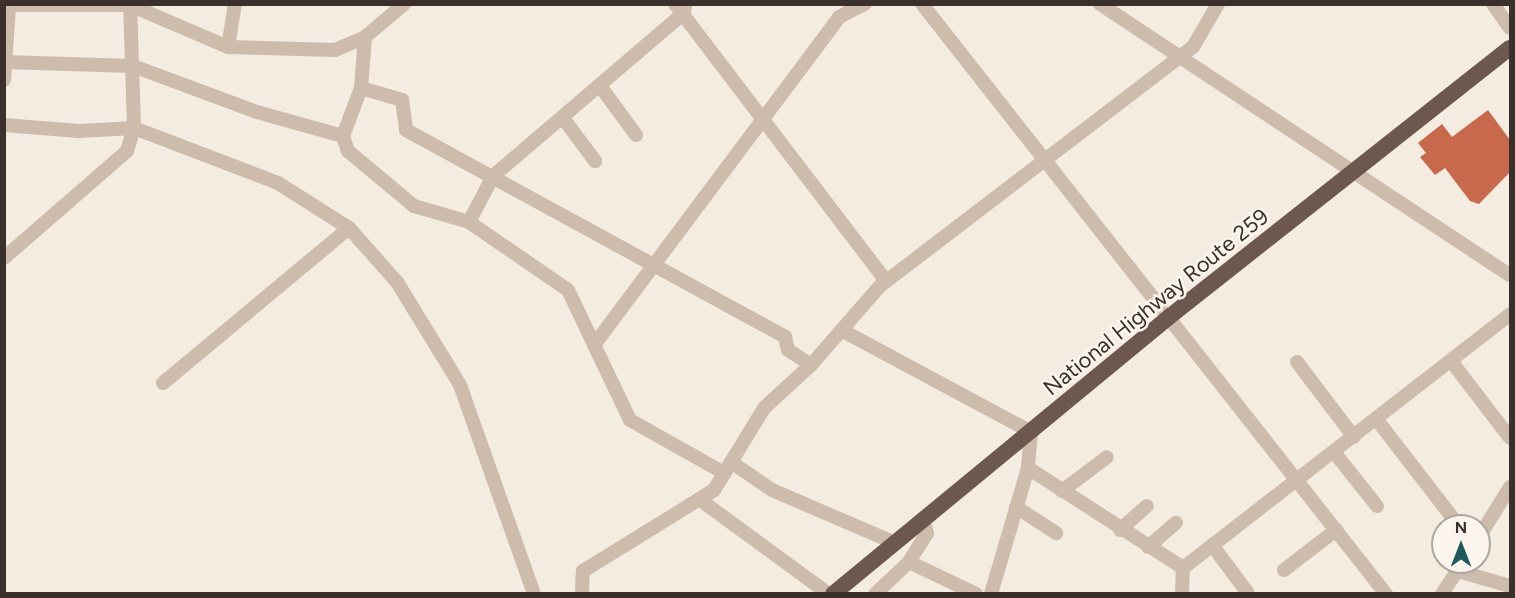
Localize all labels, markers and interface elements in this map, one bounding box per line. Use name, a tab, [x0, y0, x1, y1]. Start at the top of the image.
street label: National Highway Route 259	[1038, 203, 1274, 401]
north arrow	[1431, 514, 1491, 574]
text: N	[1455, 518, 1467, 537]

